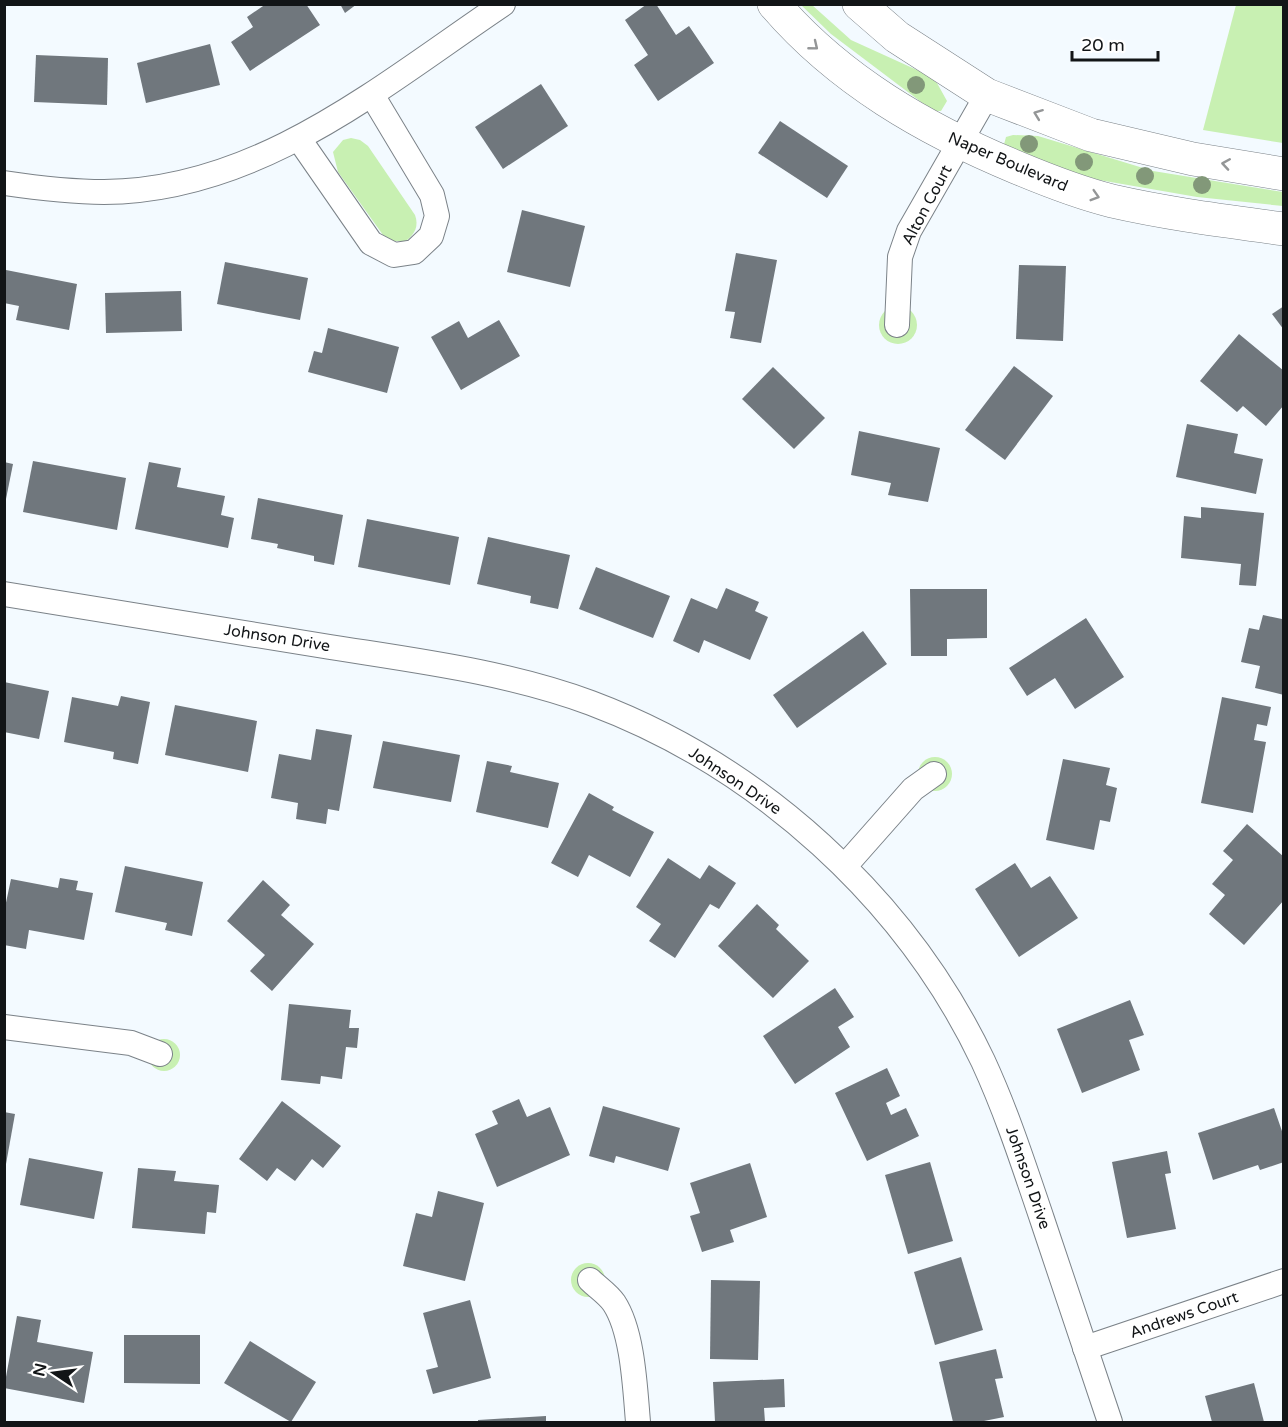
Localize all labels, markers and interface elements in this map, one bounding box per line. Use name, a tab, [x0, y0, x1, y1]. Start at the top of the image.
scale bar	[1072, 24, 1158, 62]
text: 20 m	[1081, 34, 1125, 56]
one-way arrow	[808, 39, 819, 50]
one-way arrow	[1033, 109, 1044, 121]
street label: Naper Boulevard	[945, 128, 1071, 196]
one-way arrow	[1221, 159, 1230, 171]
street label: Alton Court	[898, 161, 956, 249]
one-way arrow	[1089, 189, 1100, 201]
street label: Johnson Drive	[222, 620, 332, 656]
street label: Johnson Drive	[685, 743, 785, 819]
street label: Johnson Drive	[1001, 1124, 1055, 1232]
street label: Andrews Court	[1127, 1287, 1241, 1343]
north arrow	[24, 1343, 84, 1403]
text: N	[29, 1361, 52, 1378]

